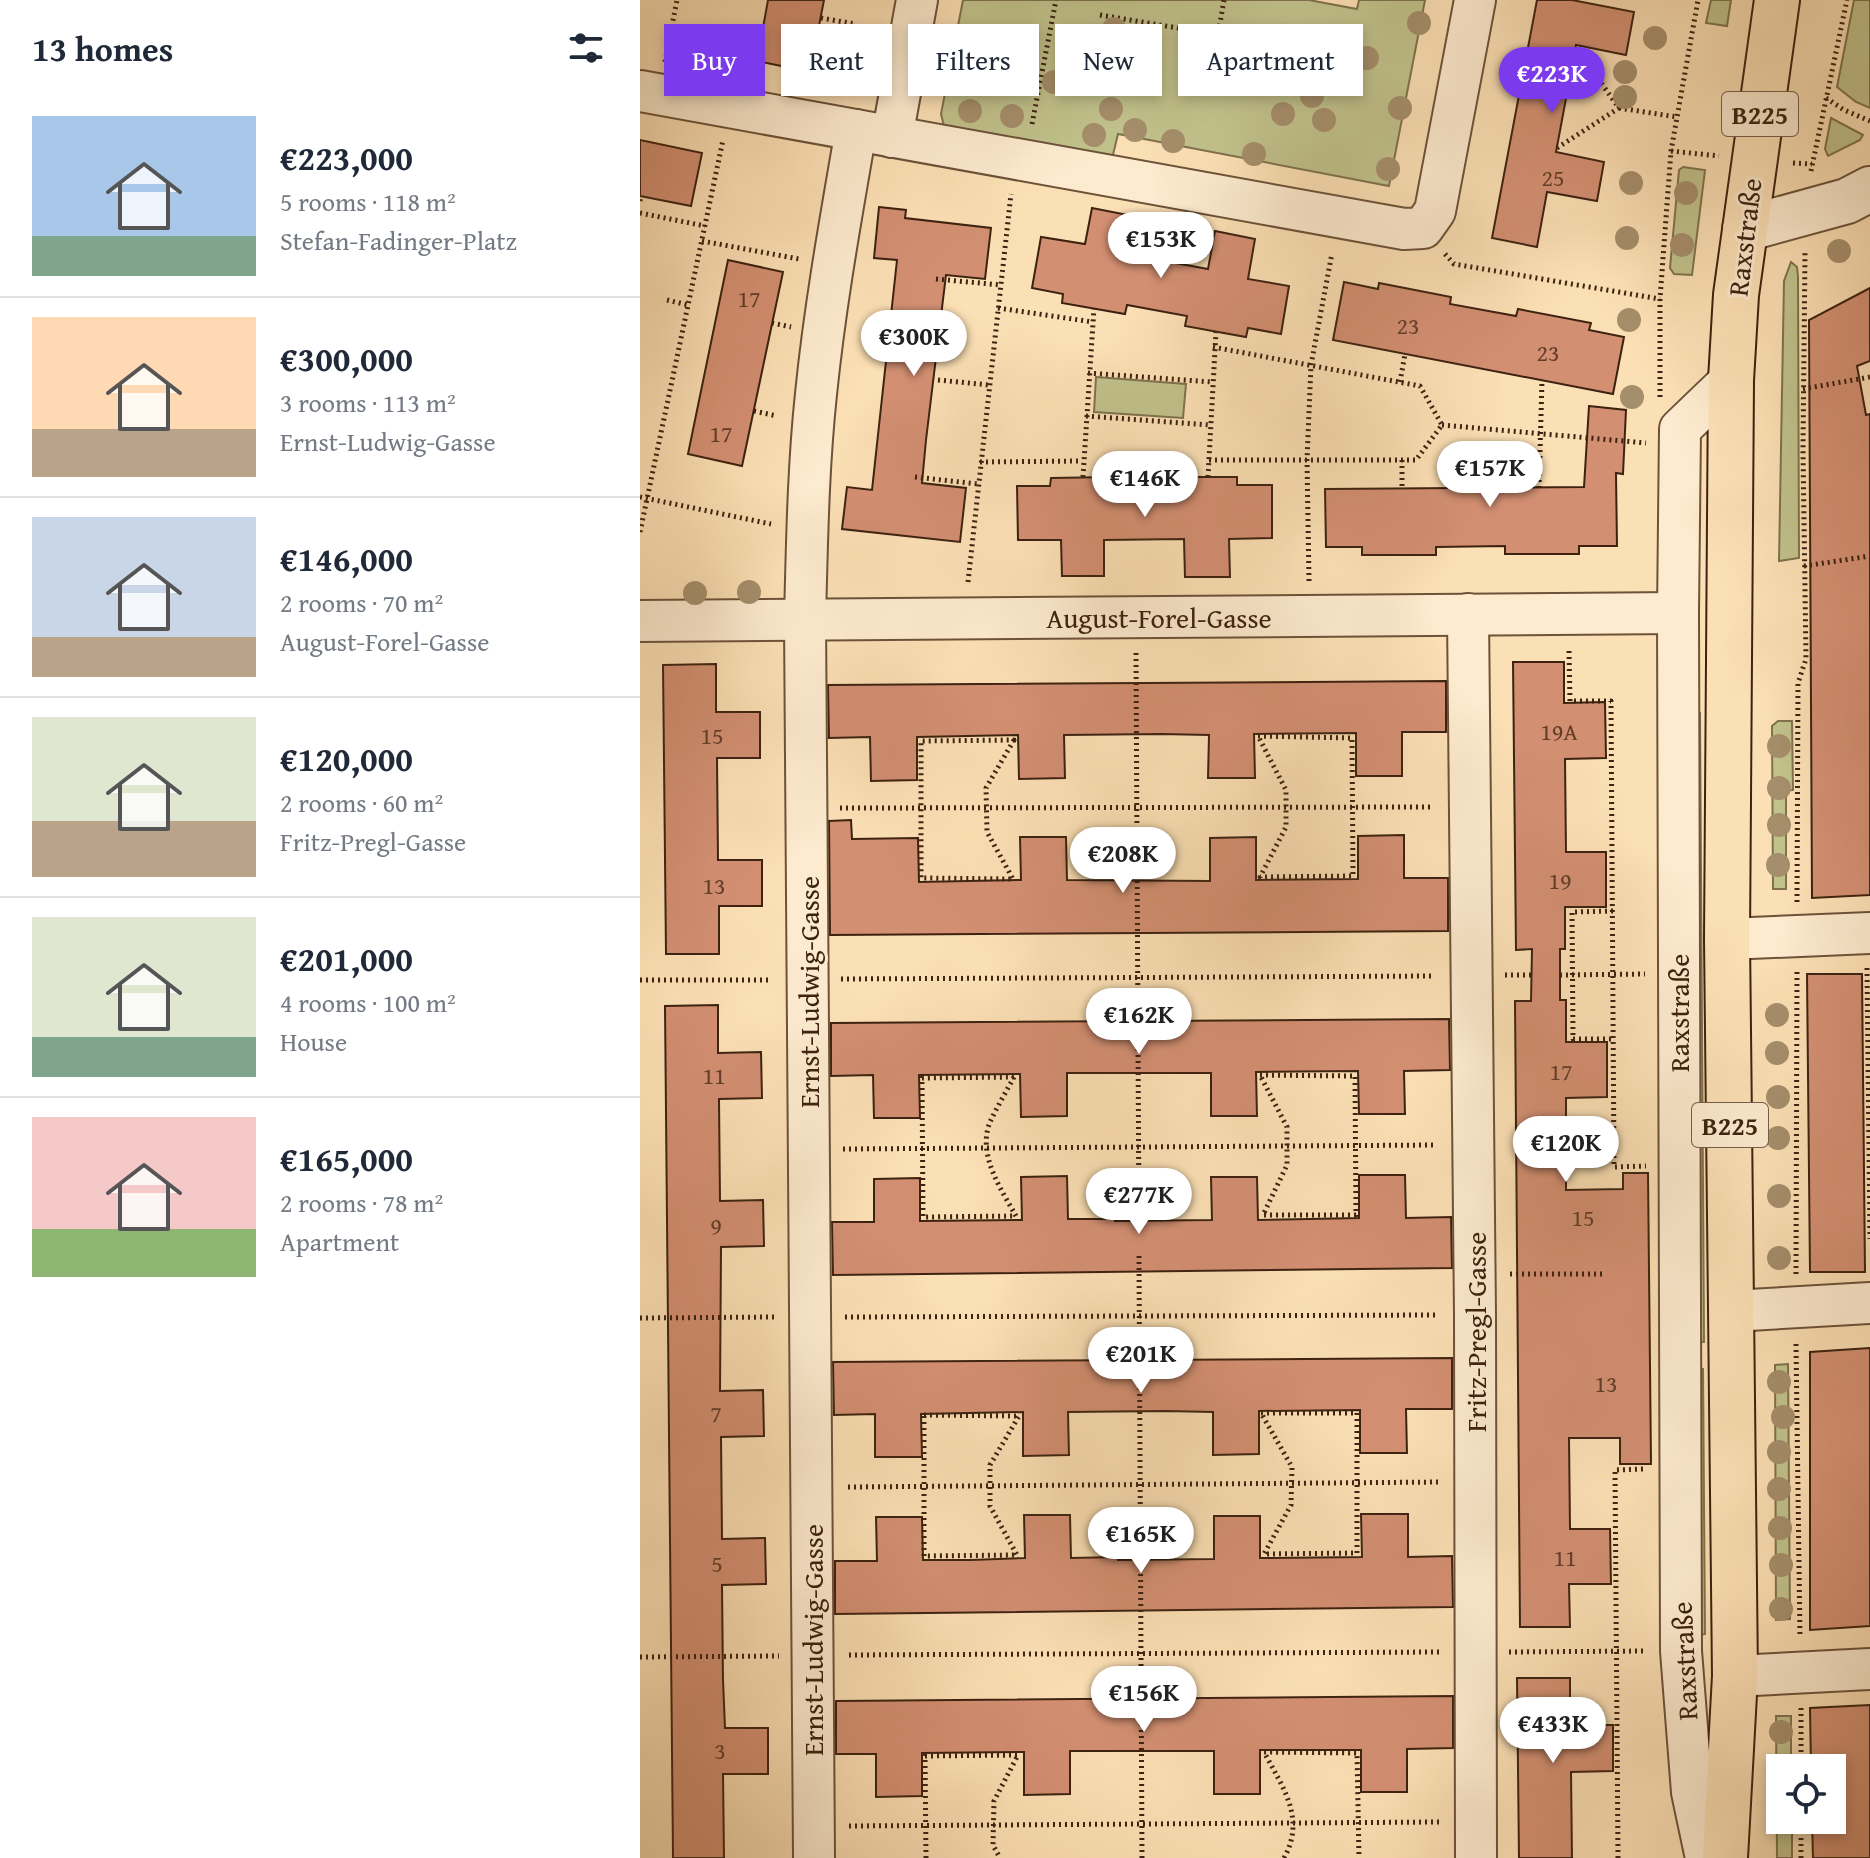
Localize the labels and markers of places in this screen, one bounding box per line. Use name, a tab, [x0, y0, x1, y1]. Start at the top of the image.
pin: €223K	[1496, 47, 1608, 115]
pin: €153K	[1105, 212, 1217, 280]
pin: €300K	[858, 310, 970, 378]
pin: €157K	[1434, 441, 1546, 509]
pin: €146K	[1089, 451, 1201, 519]
pin: €208K	[1067, 827, 1179, 895]
pin: €162K	[1083, 988, 1195, 1056]
pin: €120K	[1510, 1116, 1622, 1184]
pin: €277K	[1083, 1168, 1195, 1236]
pin: €201K	[1085, 1327, 1197, 1395]
pin: €165K	[1085, 1507, 1197, 1575]
pin: €156K	[1088, 1666, 1200, 1734]
pin: €433K	[1497, 1697, 1609, 1765]

